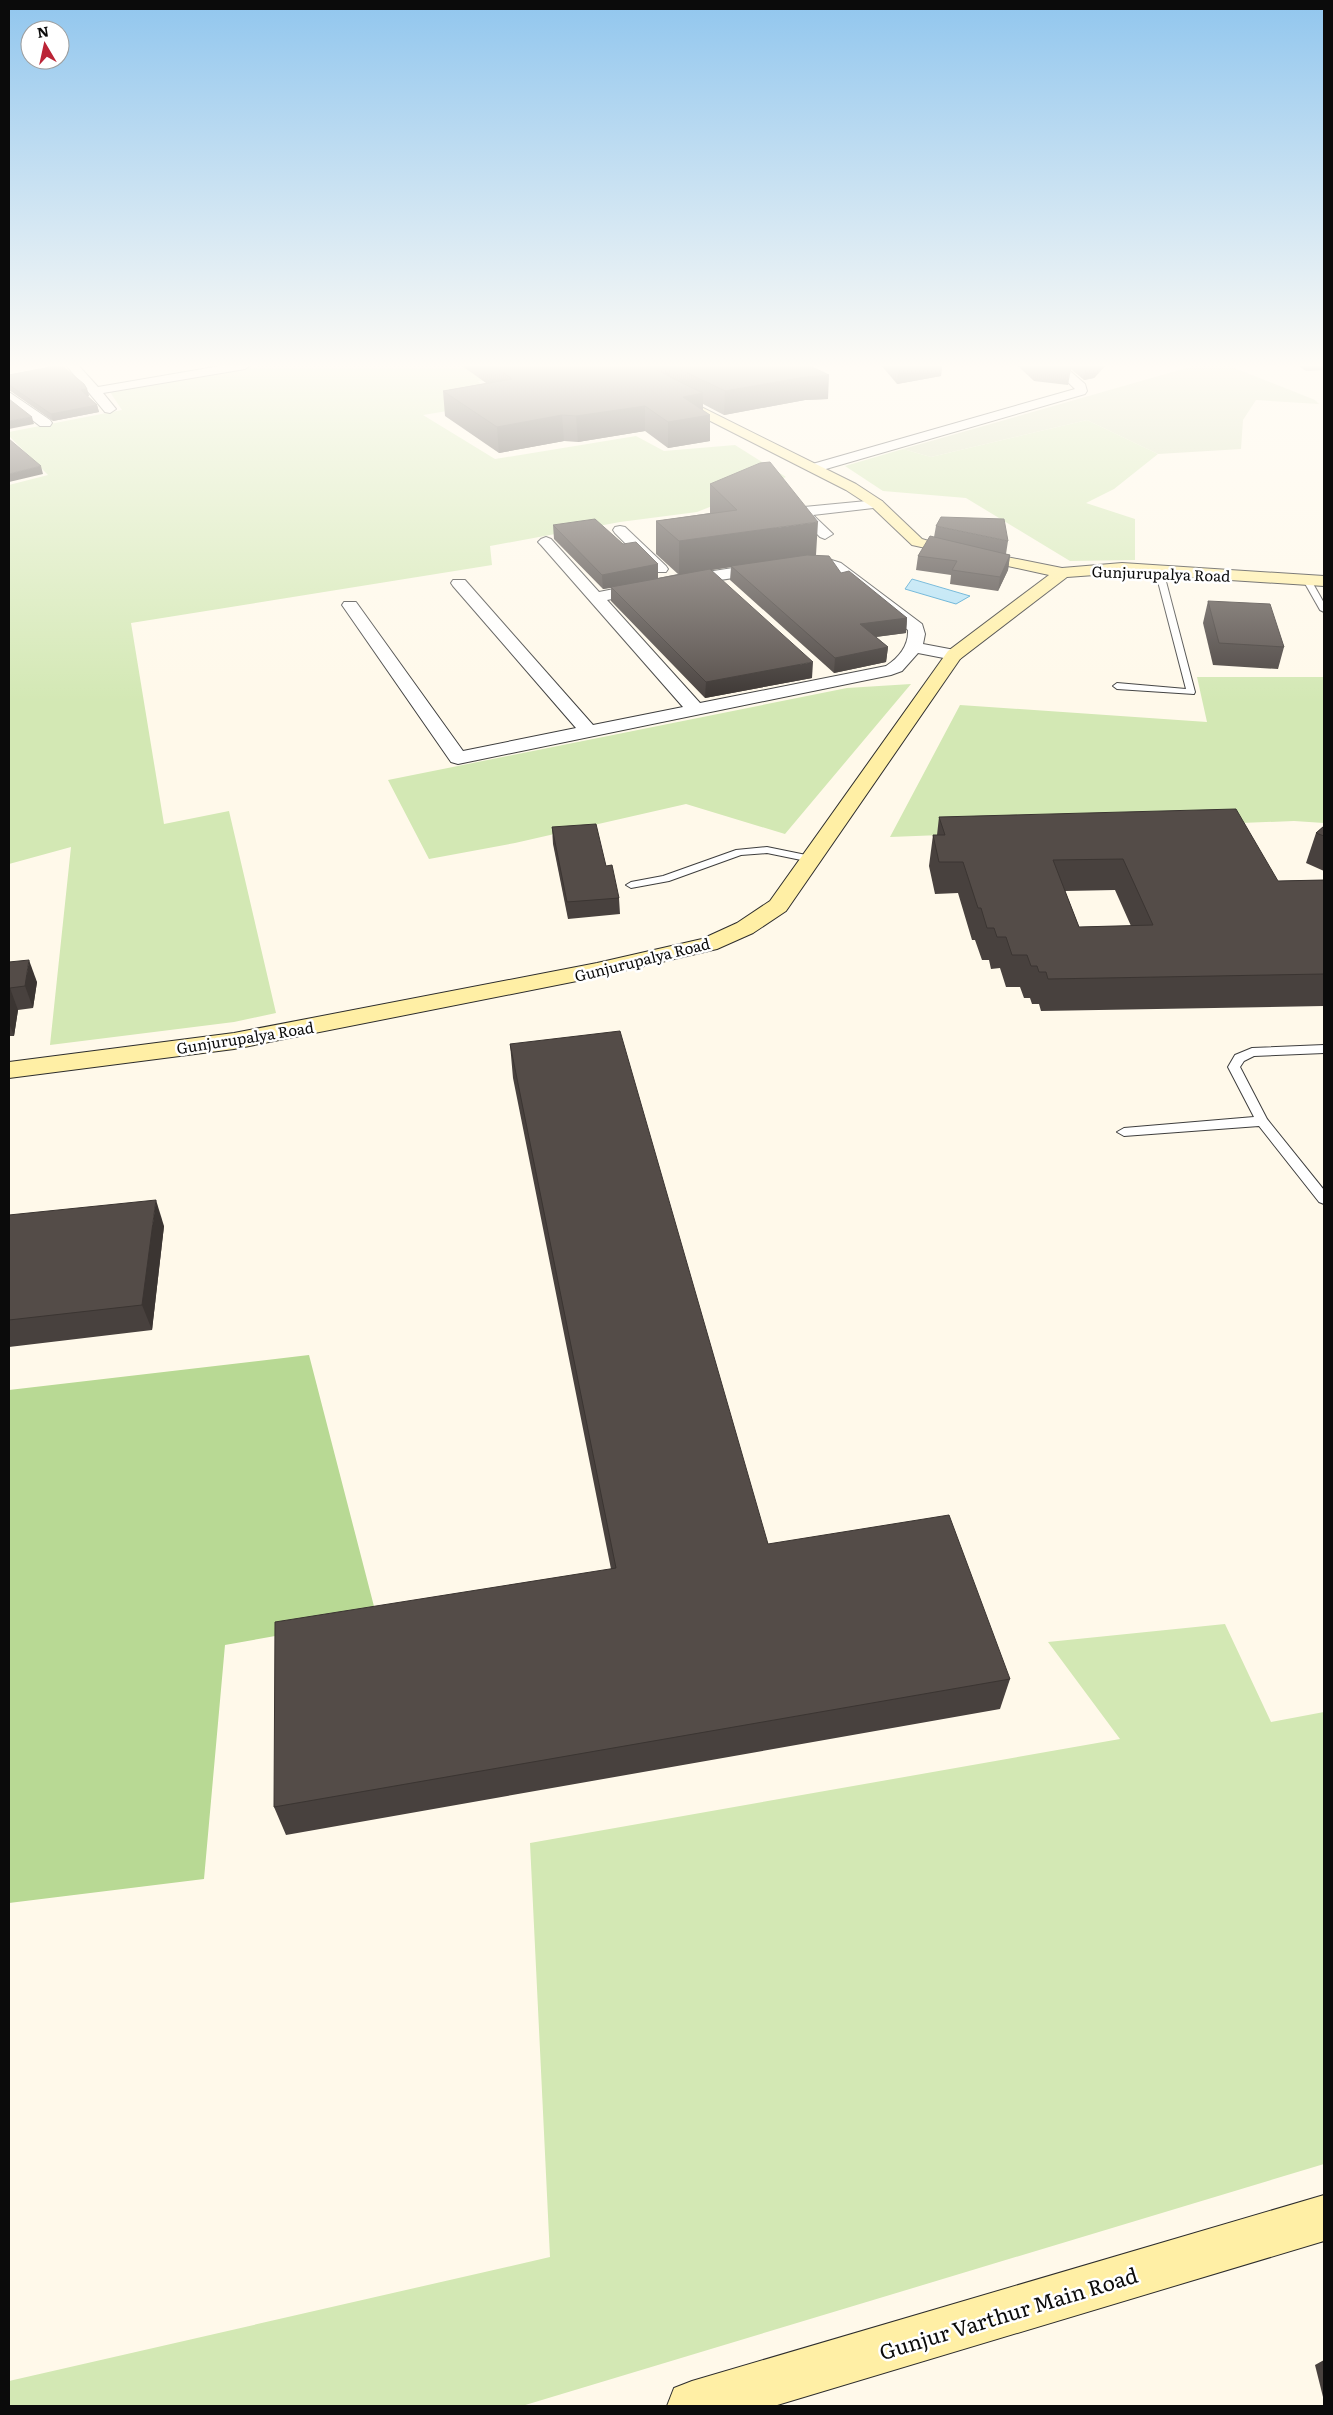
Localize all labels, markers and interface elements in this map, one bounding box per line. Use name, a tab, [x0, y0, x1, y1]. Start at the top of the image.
north arrow	[20, 20, 70, 70]
text: N	[35, 20, 50, 42]
street label: Gunjurupalya Road	[1091, 559, 1231, 587]
street label: Gunjurupalya Road	[572, 931, 712, 987]
street label: Gunjurupalya Road	[175, 1015, 315, 1059]
street label: Gunjur Varthur Main Road	[875, 2258, 1141, 2366]

